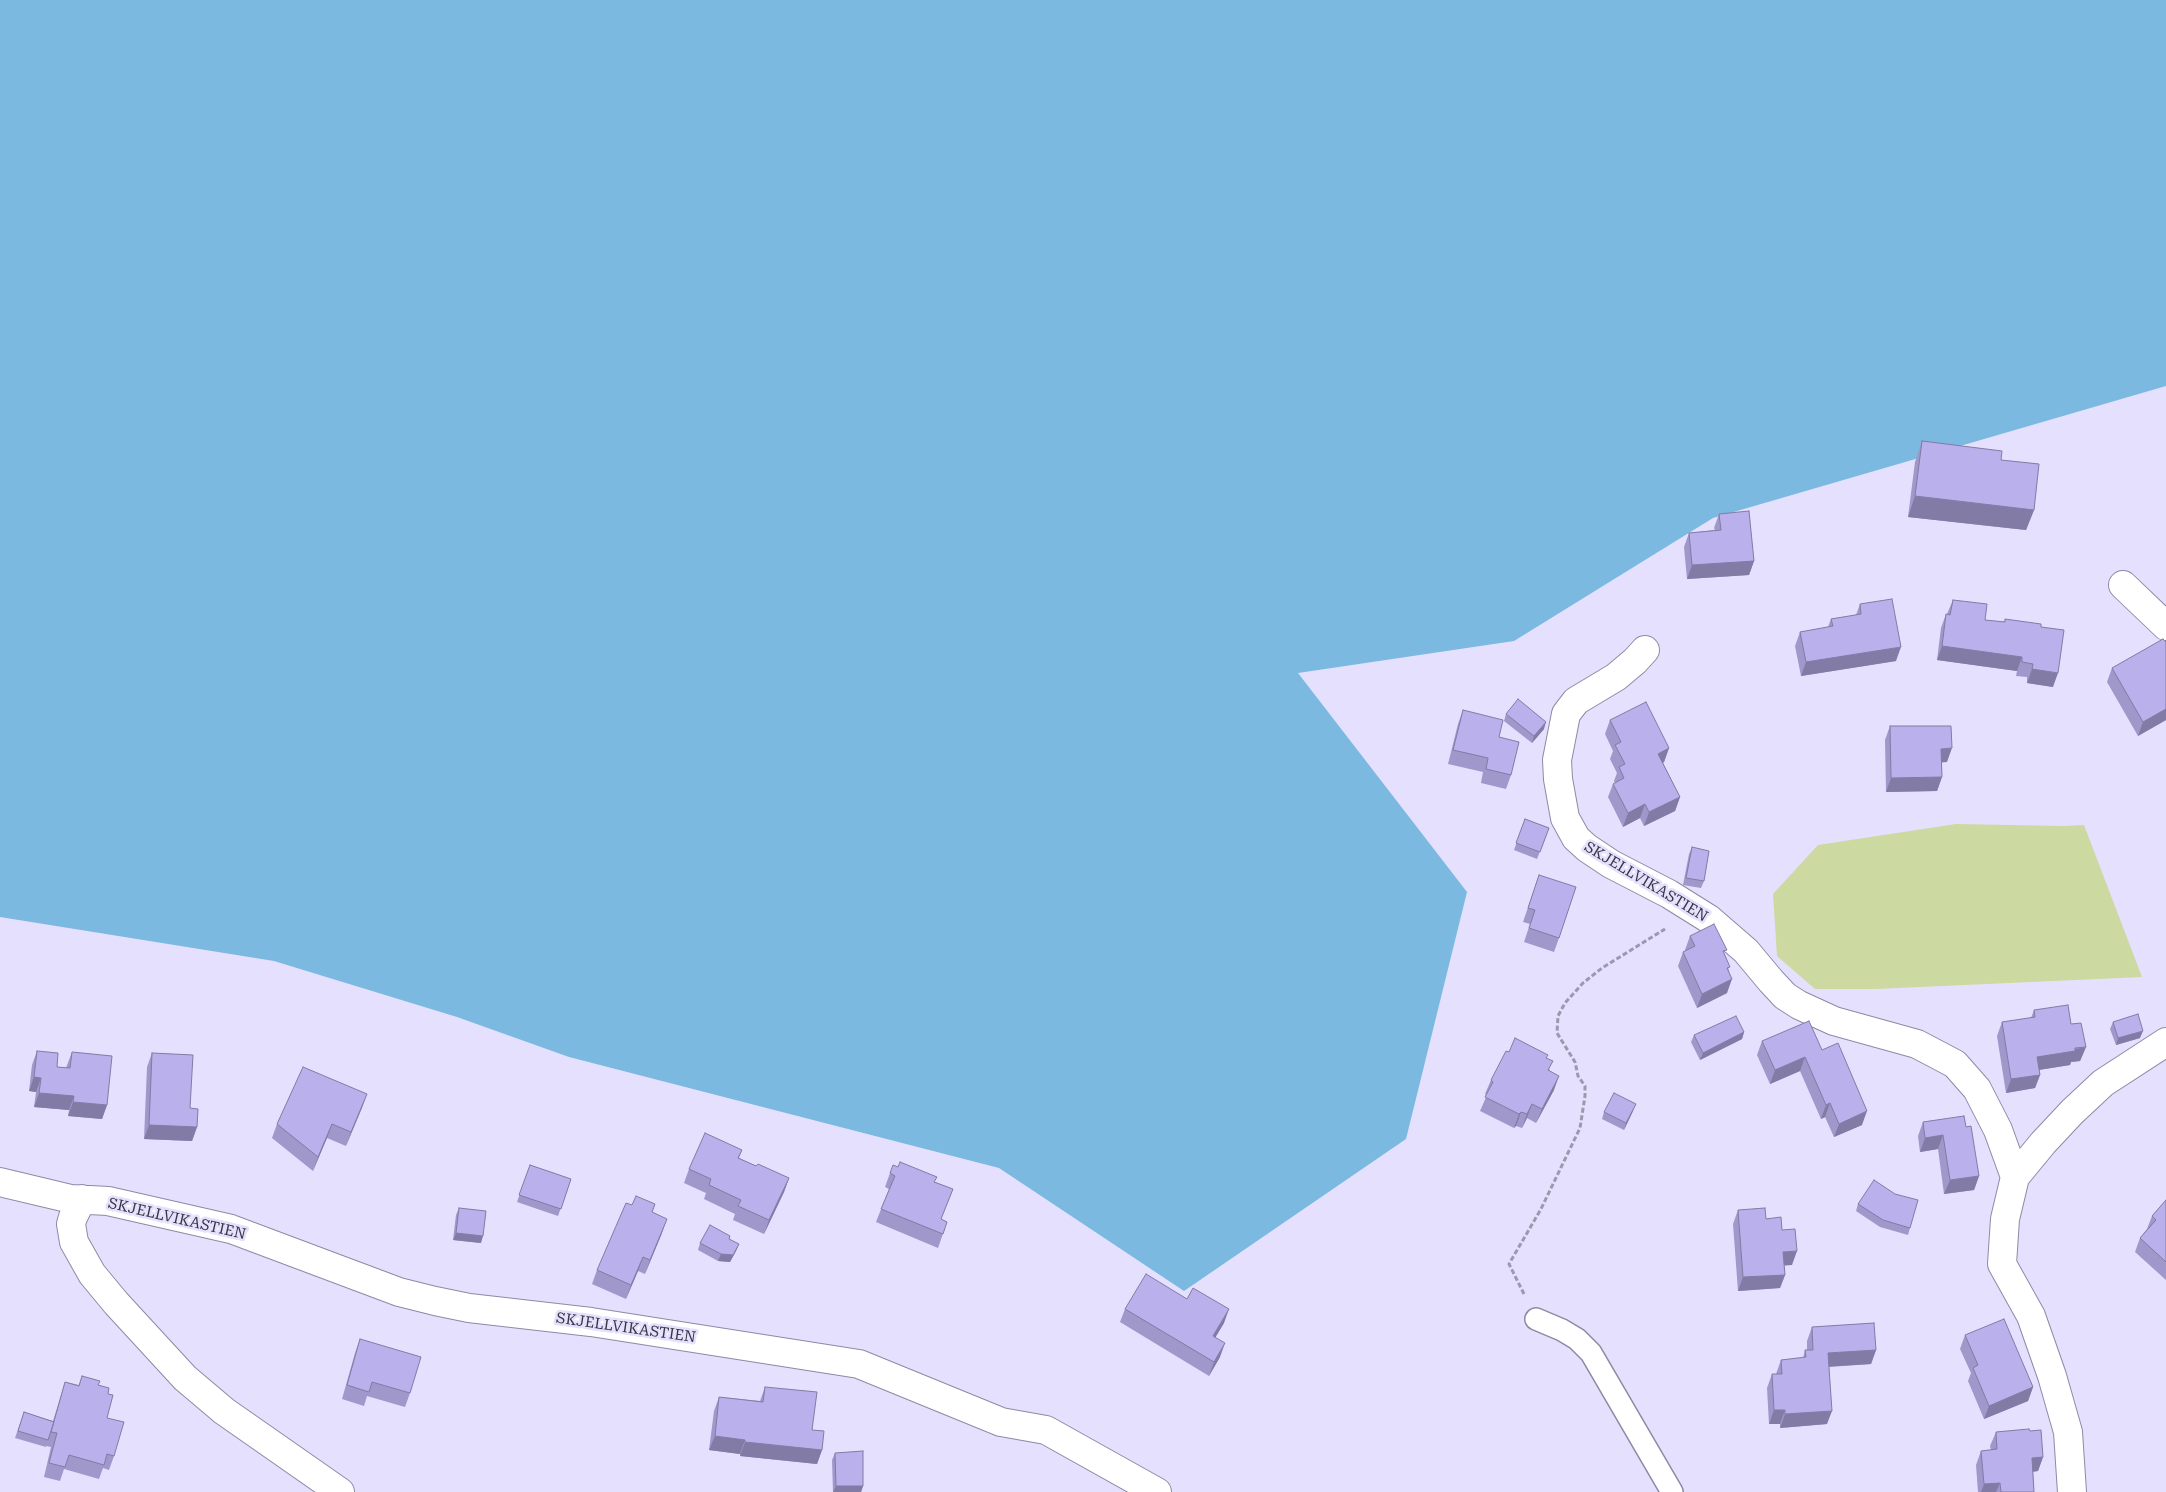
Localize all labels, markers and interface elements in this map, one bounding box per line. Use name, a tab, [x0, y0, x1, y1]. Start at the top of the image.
street label: SKJELLVIKASTIEN	[1581, 838, 1711, 926]
street label: SKJELLVIKASTIEN	[106, 1194, 248, 1244]
street label: SKJELLVIKASTIEN	[555, 1309, 697, 1347]

